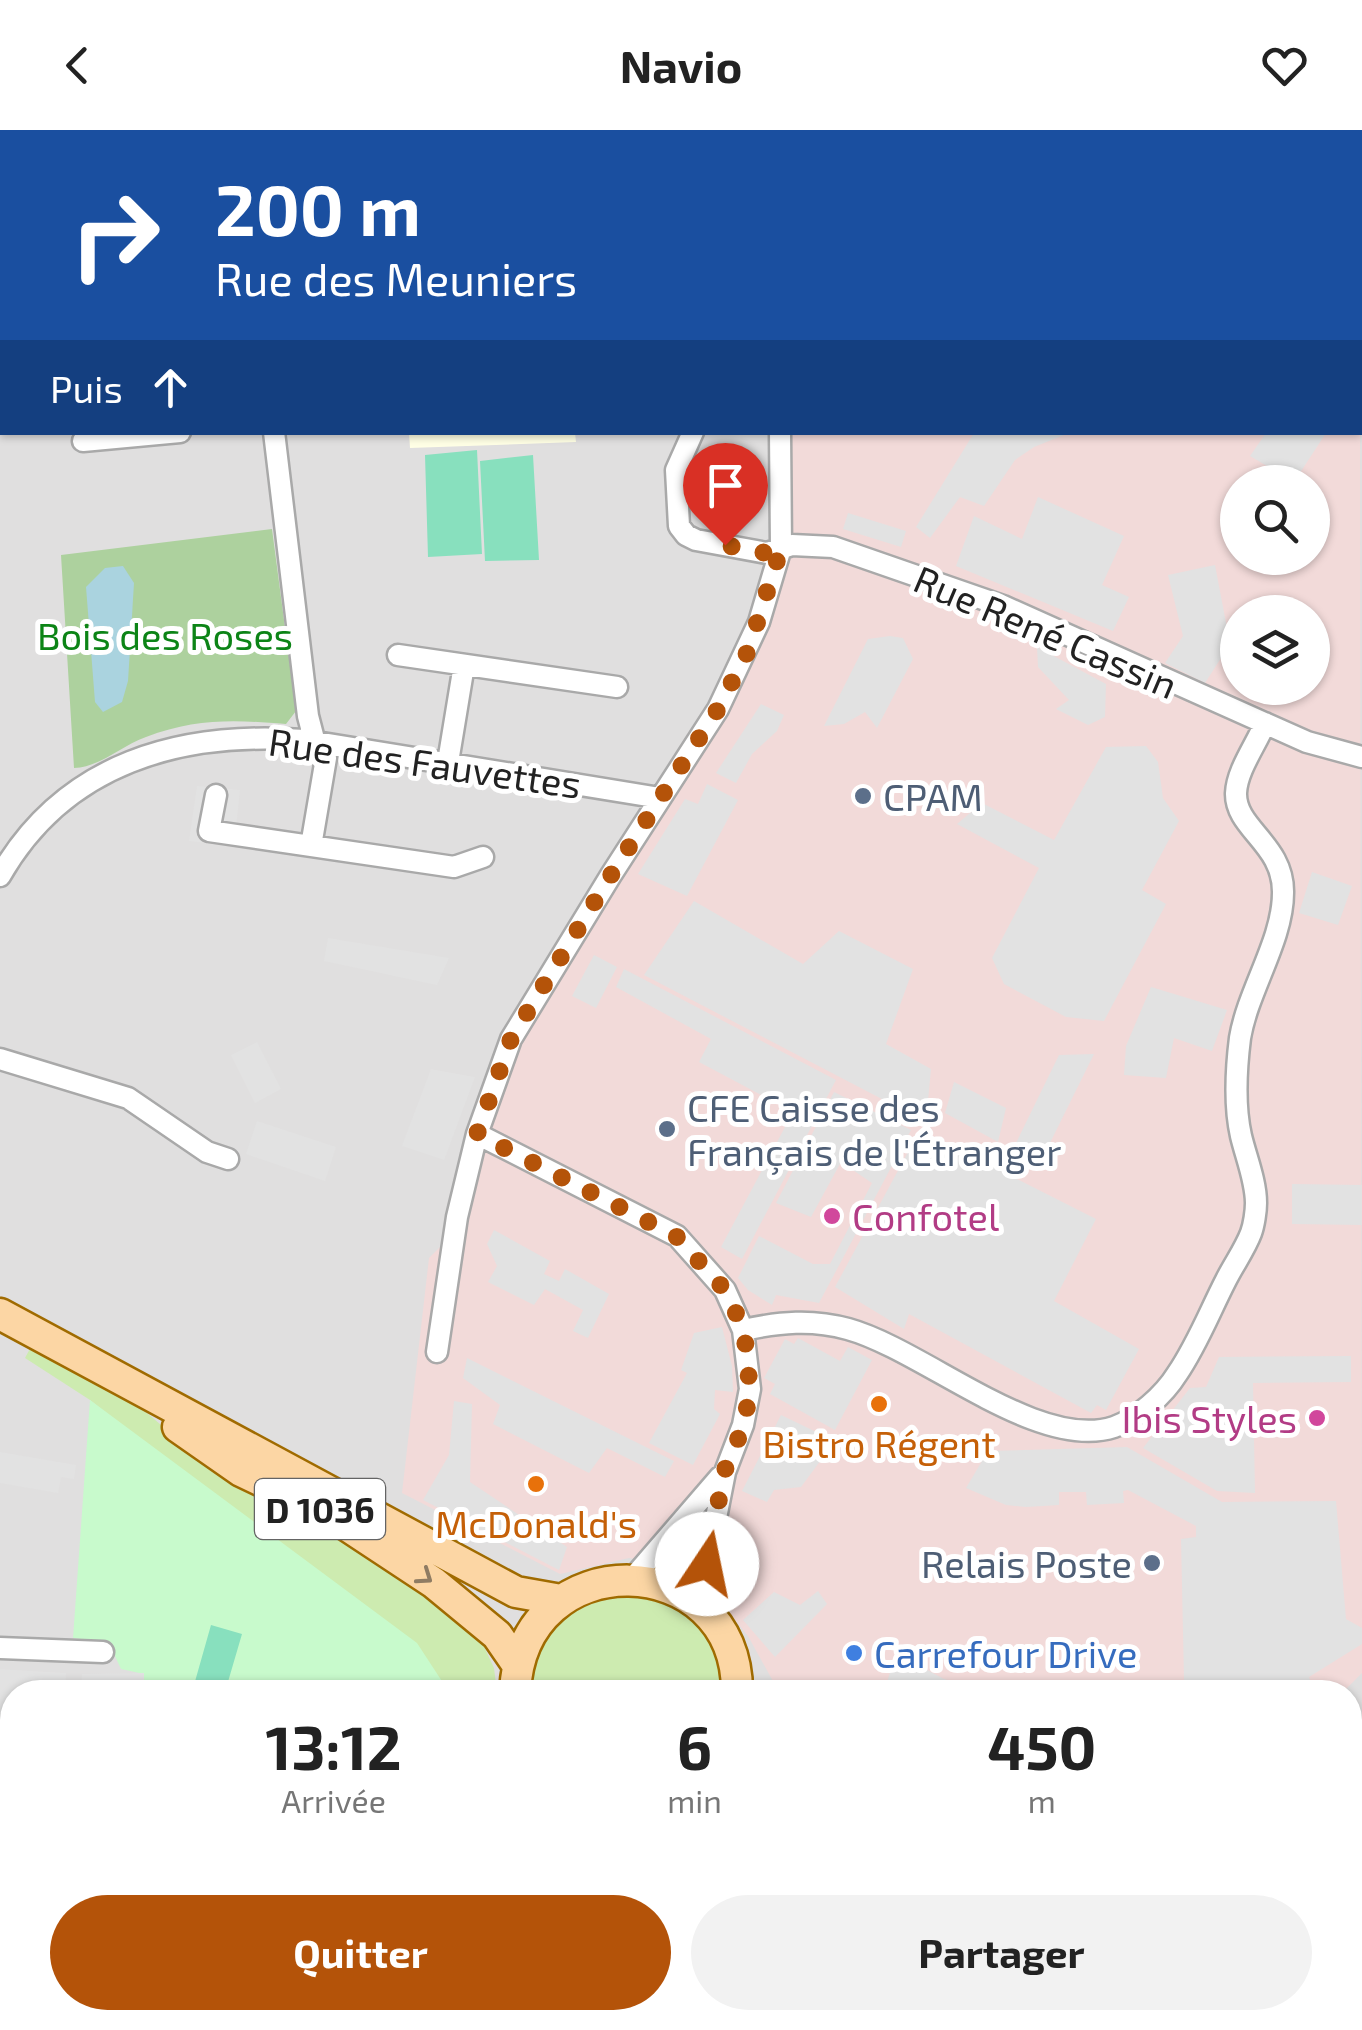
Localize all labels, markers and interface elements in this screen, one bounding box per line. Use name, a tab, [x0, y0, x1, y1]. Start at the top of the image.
icon: back	[50, 38, 105, 93]
text: Navio	[620, 38, 742, 92]
icon: heart	[1257, 38, 1312, 93]
text: 200 m	[215, 166, 421, 250]
icon: right	[50, 170, 180, 300]
text: Rue des Meuniers	[215, 251, 577, 305]
icon: ahead	[143, 360, 198, 415]
text: Puis	[50, 365, 123, 411]
pin	[683, 443, 768, 546]
icon: arrive	[698, 458, 753, 513]
map controls	[1220, 465, 1330, 705]
button: search	[1220, 465, 1330, 575]
street label: Rue René Cassin	[908, 555, 1184, 707]
button: layers	[1220, 595, 1330, 705]
park label: Bois des Roses	[37, 612, 293, 658]
street label: Rue des Fauvettes	[266, 717, 584, 807]
place label: CPAM	[883, 773, 983, 819]
marker: CPAM	[852, 785, 874, 807]
place label: CFE Caisse des Français de l'Étranger	[687, 1084, 1061, 1175]
marker: CFE Caisse des Français de l'Étranger	[656, 1118, 678, 1140]
place label: Confotel	[852, 1193, 999, 1239]
marker: Confotel	[821, 1205, 843, 1227]
marker: Bistro Régent	[868, 1393, 890, 1415]
place label: Ibis Styles	[1122, 1395, 1297, 1441]
marker: Ibis Styles	[1306, 1407, 1328, 1429]
place label: Bistro Régent	[762, 1420, 996, 1466]
marker: McDonald's	[525, 1473, 547, 1495]
road number: D 1036	[255, 1479, 385, 1539]
place label: McDonald's	[435, 1500, 637, 1546]
position arrow	[655, 1512, 759, 1616]
place label: Relais Poste	[921, 1540, 1132, 1586]
marker: Relais Poste	[1141, 1552, 1163, 1574]
one-way arrow	[413, 1565, 432, 1583]
place label: Carrefour Drive	[874, 1630, 1137, 1676]
marker: Carrefour Drive	[843, 1642, 865, 1664]
text: 13:12	[266, 1710, 402, 1782]
text: 6	[677, 1710, 712, 1782]
text: 450	[987, 1710, 1096, 1782]
text: Arrivée	[281, 1781, 386, 1819]
text: min	[667, 1781, 722, 1819]
text: m	[1028, 1781, 1056, 1819]
button: Quitter	[50, 1895, 671, 2010]
button: Partager	[691, 1895, 1312, 2010]

